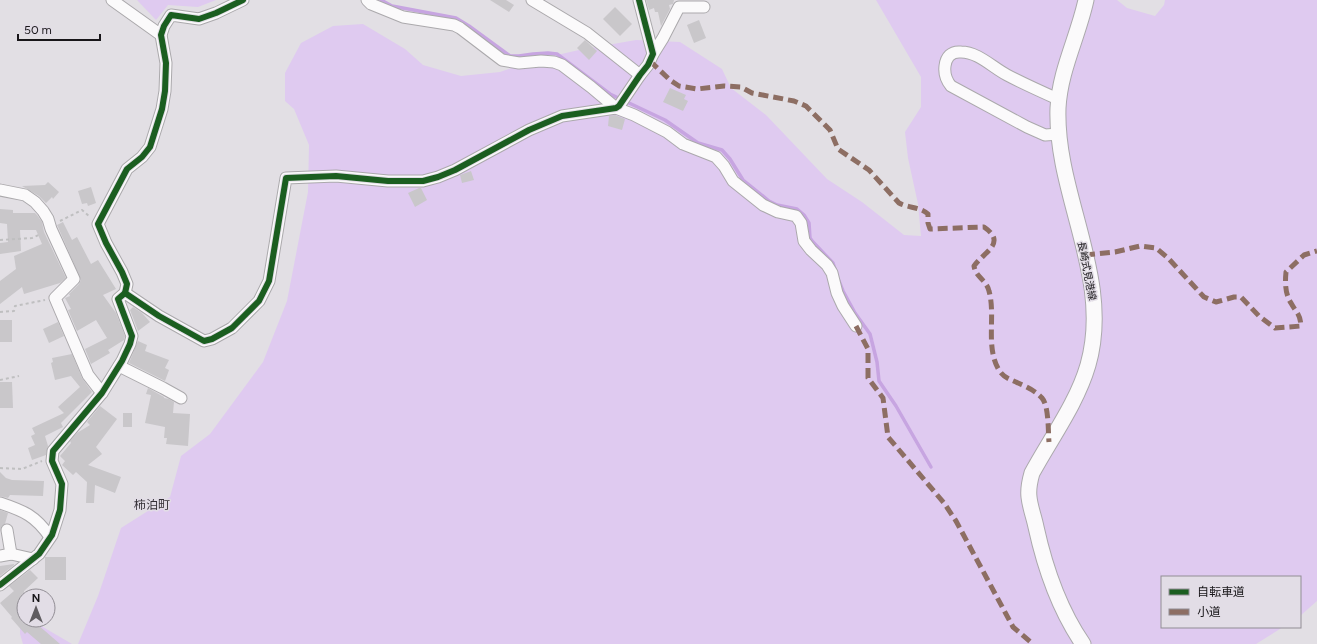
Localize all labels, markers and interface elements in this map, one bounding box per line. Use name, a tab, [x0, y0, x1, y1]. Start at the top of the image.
scale bar	[18, 16, 100, 42]
text: 50 m	[24, 23, 52, 37]
street label: 長崎式見港線	[1075, 240, 1099, 302]
district label: 柿泊町	[134, 498, 170, 512]
legend	[1161, 576, 1301, 628]
text: 自転車道	[1197, 585, 1245, 599]
north arrow	[16, 588, 56, 628]
text: N	[32, 592, 40, 605]
text: 小道	[1197, 605, 1221, 619]

